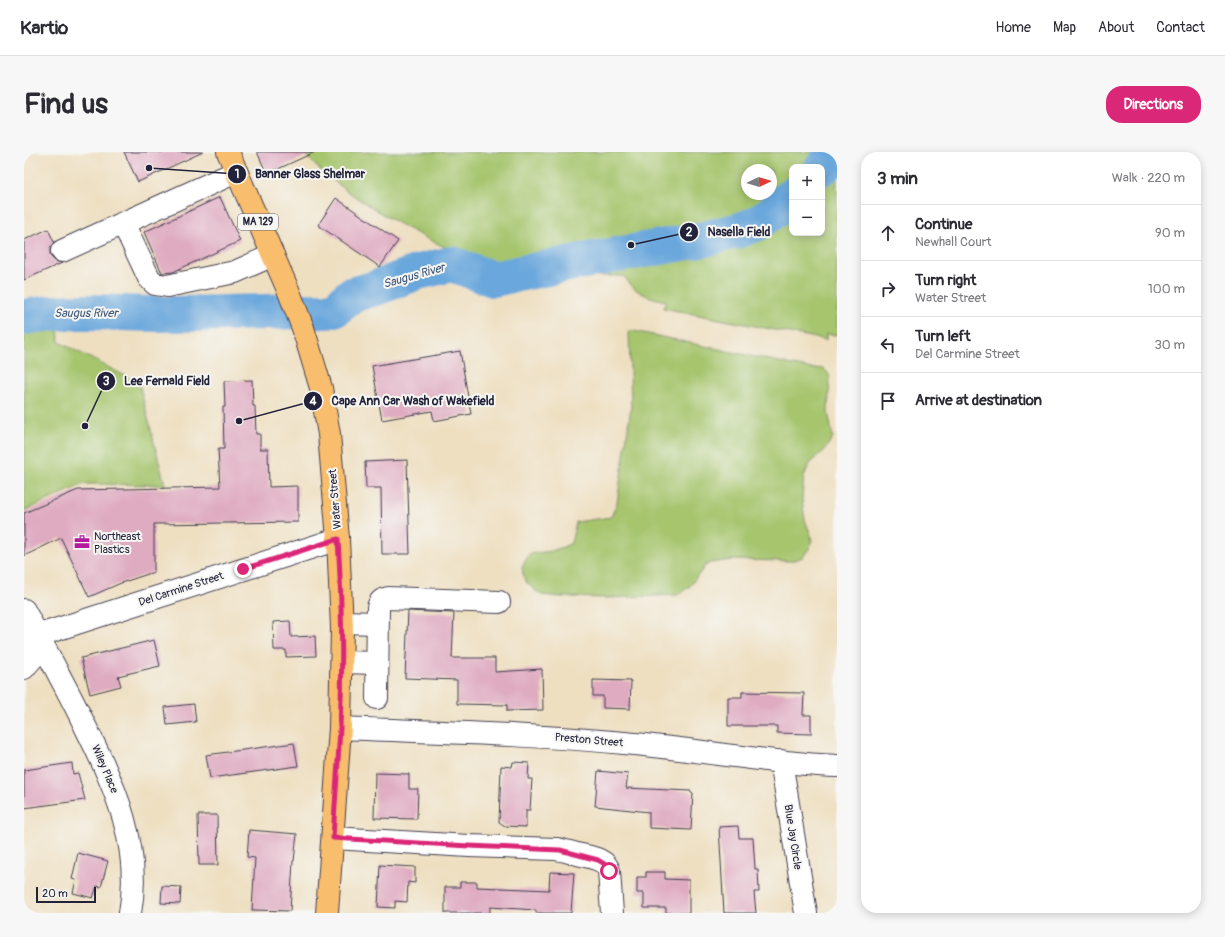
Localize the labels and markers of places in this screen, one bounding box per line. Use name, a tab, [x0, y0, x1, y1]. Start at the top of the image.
callout: Banner Glass Shelmar	[227, 162, 373, 186]
callout: Nasella Field	[679, 220, 778, 244]
callout: Lee Fernald Field	[96, 369, 218, 393]
callout: Cape Ann Car Wash of Wakefield	[303, 389, 502, 413]
place label: Northeast Plastics	[94, 530, 141, 556]
office icon: Northeast Plastics	[73, 533, 91, 551]

